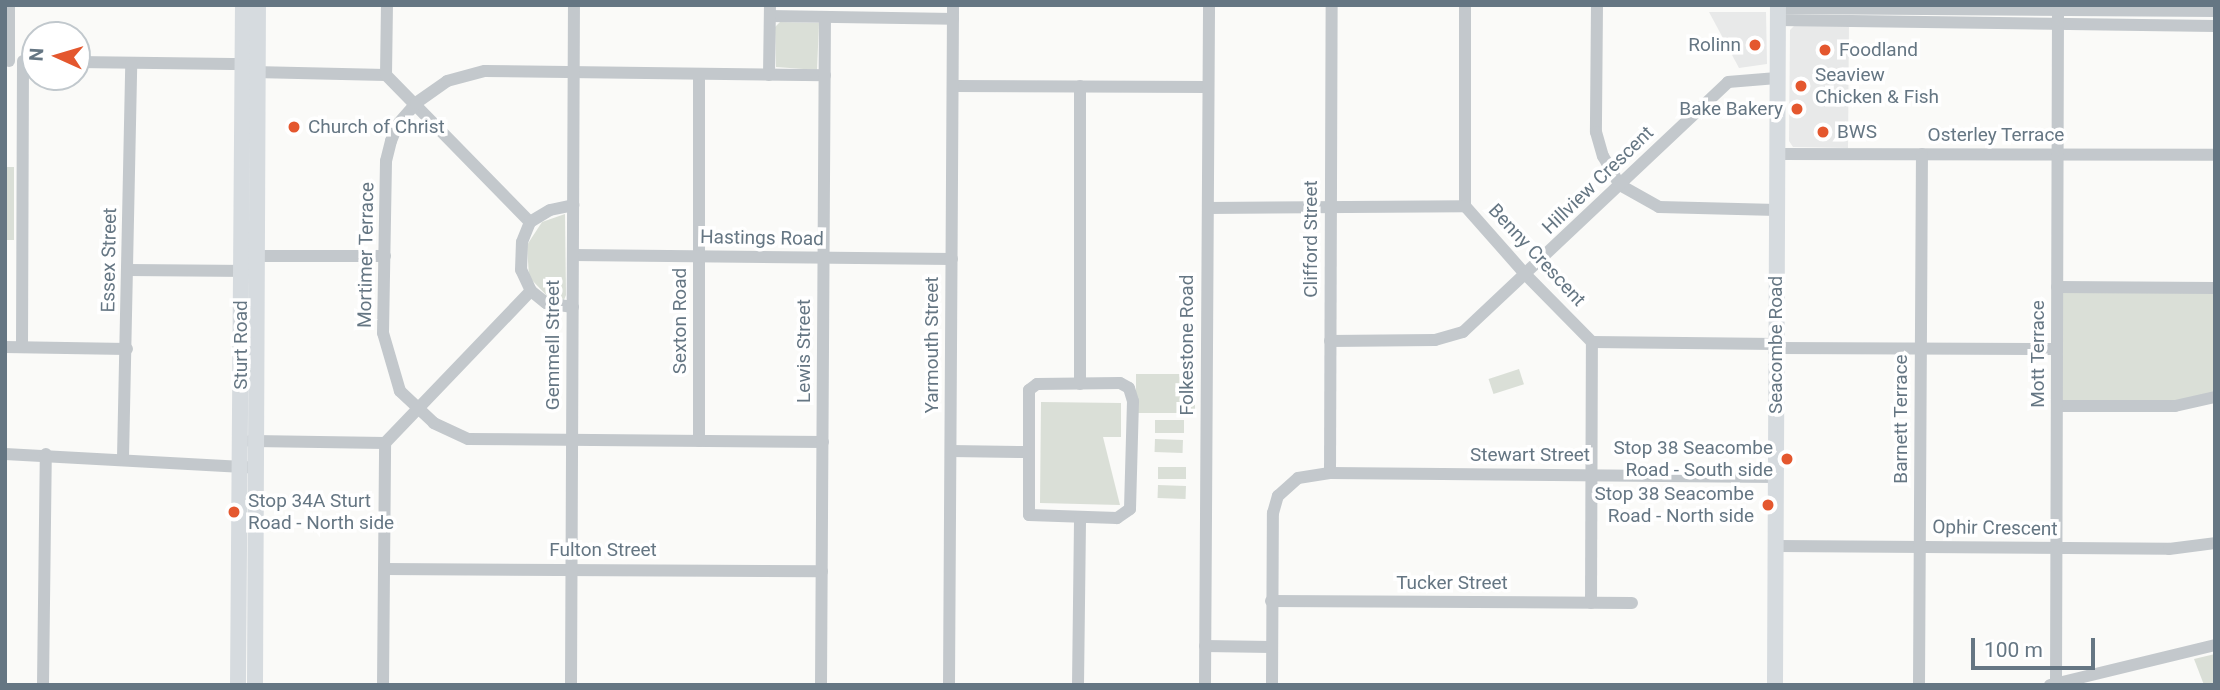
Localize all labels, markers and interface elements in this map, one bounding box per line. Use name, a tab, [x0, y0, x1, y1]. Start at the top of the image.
north arrow	[21, 21, 91, 91]
place label: Rolinn	[1688, 34, 1741, 56]
marker: Rolinn	[1747, 37, 1763, 53]
place label: Foodland	[1839, 39, 1918, 61]
marker: Foodland	[1817, 42, 1833, 58]
text: N	[25, 47, 48, 62]
place label: Seaview Chicken & Fish	[1815, 64, 1939, 108]
marker: Seaview Chicken & Fish	[1793, 78, 1809, 94]
place label: Bake Bakery	[1679, 98, 1783, 120]
marker: Bake Bakery	[1789, 101, 1805, 117]
place label: Church of Christ	[308, 116, 445, 138]
marker: Church of Christ	[286, 119, 302, 135]
street label: Hillview Crescent	[1538, 121, 1658, 239]
place label: BWS	[1837, 121, 1877, 143]
marker: BWS	[1815, 124, 1831, 140]
street label: Osterley Terrace	[1927, 124, 2065, 146]
street label: Clifford Street	[1300, 180, 1322, 298]
street label: Mortimer Terrace	[353, 182, 379, 328]
street label: Benny Crescent	[1484, 199, 1590, 311]
street label: Essex Street	[97, 207, 121, 313]
street label: Hastings Road	[700, 226, 824, 250]
street label: Sexton Road	[669, 268, 691, 374]
street label: Folkestone Road	[1176, 275, 1198, 415]
street label: Seacombe Road	[1765, 276, 1787, 414]
street label: Yarmouth Street	[921, 277, 943, 413]
street label: Gemmell Street	[542, 280, 564, 410]
street label: Lewis Street	[793, 299, 815, 403]
street label: Sturt Road	[230, 300, 252, 390]
street label: Mott Terrace	[2027, 300, 2049, 408]
street label: Barnett Terrace	[1890, 354, 1912, 484]
place label: Stop 38 Seacombe Road - South side	[1614, 437, 1773, 481]
street label: Stewart Street	[1470, 444, 1590, 466]
marker: Stop 38 Seacombe Road - South side	[1779, 451, 1795, 467]
place label: Stop 38 Seacombe Road - North side	[1595, 483, 1754, 527]
place label: Stop 34A Sturt Road - North side	[248, 490, 394, 534]
marker: Stop 38 Seacombe Road - North side	[1760, 497, 1776, 513]
marker: Stop 34A Sturt Road - North side	[226, 504, 242, 520]
street label: Ophir Crescent	[1932, 516, 2058, 540]
street label: Fulton Street	[549, 539, 657, 561]
street label: Tucker Street	[1396, 572, 1508, 594]
scale bar	[1975, 624, 2099, 668]
text: 100 m	[1984, 638, 2043, 662]

